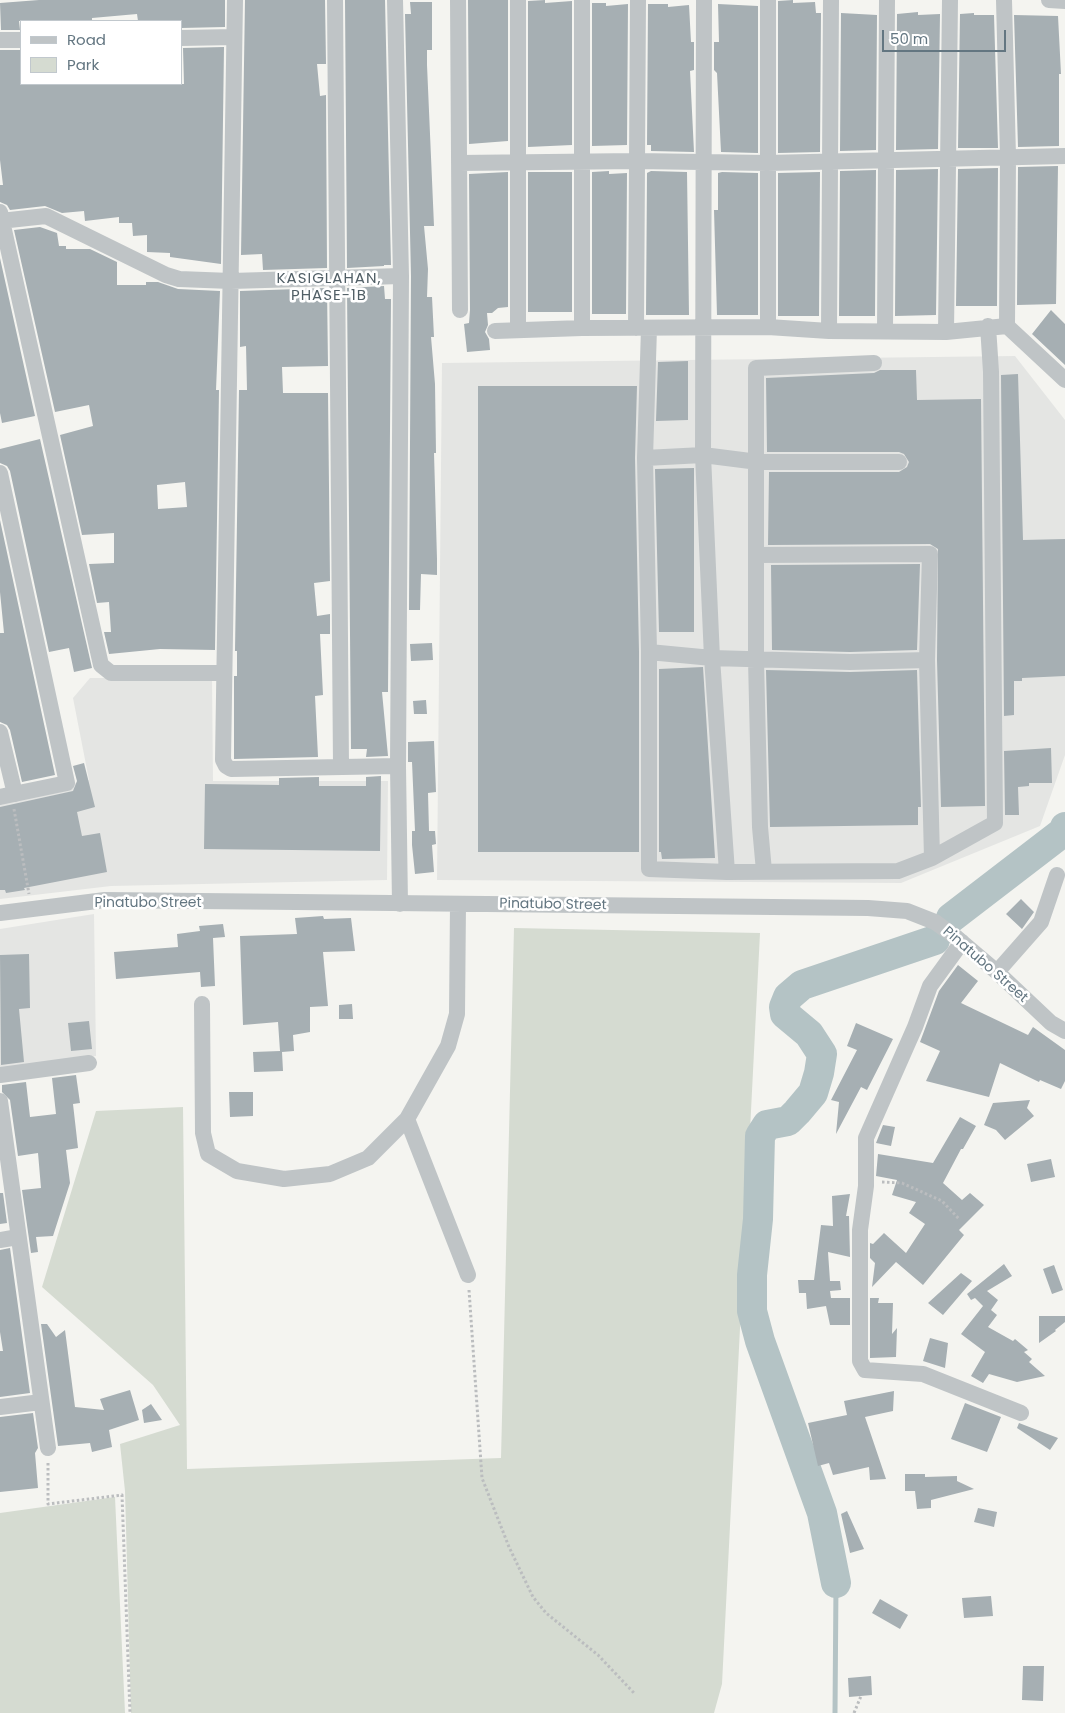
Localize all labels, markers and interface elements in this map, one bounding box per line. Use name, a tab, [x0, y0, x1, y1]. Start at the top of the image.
legend	[20, 20, 182, 85]
scale bar	[885, 20, 1009, 52]
text: 50 m	[890, 28, 928, 49]
text: Road	[67, 29, 106, 50]
text: Park	[67, 54, 99, 75]
district label: KASIGLAHAN, PHASE-1B	[275, 270, 383, 305]
street label: Pinatubo Street	[94, 895, 202, 911]
street label: Pinatubo Street	[499, 896, 607, 914]
street label: Pinatubo Street	[939, 924, 1031, 1006]

